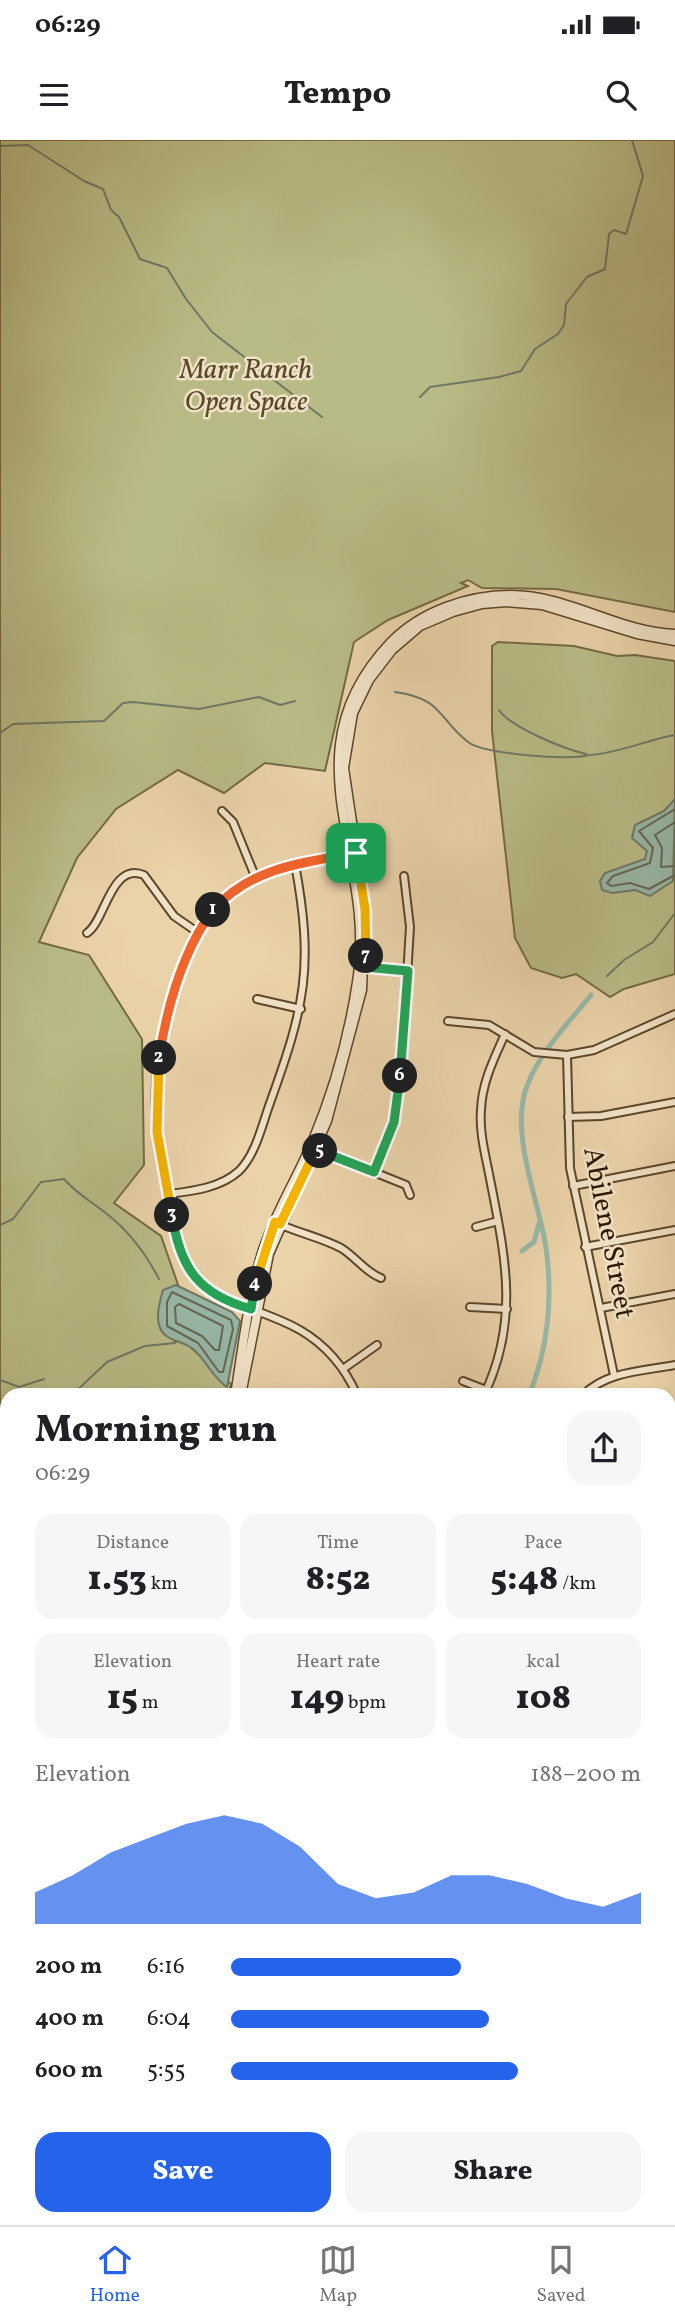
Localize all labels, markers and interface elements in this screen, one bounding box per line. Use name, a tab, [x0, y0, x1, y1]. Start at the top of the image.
text: 06:29	[35, 7, 101, 43]
text: Tempo	[284, 73, 391, 117]
icon: menu	[35, 76, 73, 114]
icon: search	[602, 76, 640, 114]
park label: Marr Ranch Open Space	[179, 351, 312, 422]
pin	[326, 823, 386, 883]
icon: arrive	[337, 834, 375, 872]
pin: 1	[196, 892, 230, 928]
text: 1	[209, 896, 216, 922]
pin: 7	[348, 938, 384, 974]
text: 7	[361, 942, 370, 968]
pin: 2	[142, 1040, 176, 1076]
text: 2	[154, 1044, 163, 1070]
pin: 6	[382, 1058, 418, 1094]
text: 6	[394, 1062, 405, 1088]
pin: 5	[302, 1133, 338, 1168]
text: 5	[315, 1137, 324, 1163]
street label: Abilene Street	[572, 1144, 644, 1322]
pin: 3	[154, 1198, 190, 1232]
text: 3	[167, 1201, 176, 1227]
pin: 4	[238, 1266, 272, 1302]
text: 4	[249, 1270, 260, 1296]
text: Morning run	[35, 1405, 277, 1458]
button: share	[567, 1411, 641, 1485]
text: 06:29	[35, 1458, 90, 1490]
text: Distance	[96, 1530, 169, 1556]
text: Time	[317, 1530, 359, 1556]
text: Pace	[524, 1530, 562, 1556]
text: 1.53	[87, 1556, 147, 1604]
text: 8:52	[305, 1556, 371, 1604]
text: 5:48	[490, 1556, 558, 1604]
text: km	[147, 1571, 178, 1597]
text: /km	[558, 1571, 596, 1597]
text: Elevation	[93, 1649, 172, 1675]
text: Heart rate	[296, 1649, 380, 1675]
text: kcal	[526, 1649, 560, 1675]
text: 15	[107, 1675, 138, 1723]
text: 149	[290, 1675, 344, 1723]
text: 108	[515, 1675, 571, 1723]
text: m	[138, 1690, 159, 1716]
text: bpm	[344, 1690, 386, 1716]
text: Elevation	[35, 1759, 131, 1791]
text: 188–200 m	[531, 1759, 641, 1791]
text: 200 m	[35, 1951, 102, 1983]
text: 6:16	[147, 1951, 185, 1983]
text: 400 m	[35, 2003, 104, 2035]
text: 6:04	[147, 2003, 191, 2035]
text: 600 m	[35, 2055, 103, 2087]
text: 5:55	[147, 2055, 186, 2087]
button: Save	[35, 2132, 331, 2212]
button: Share	[345, 2132, 641, 2212]
tab: Home	[90, 2241, 140, 2309]
tab: Map	[319, 2241, 357, 2309]
tab: Saved	[536, 2241, 585, 2309]

